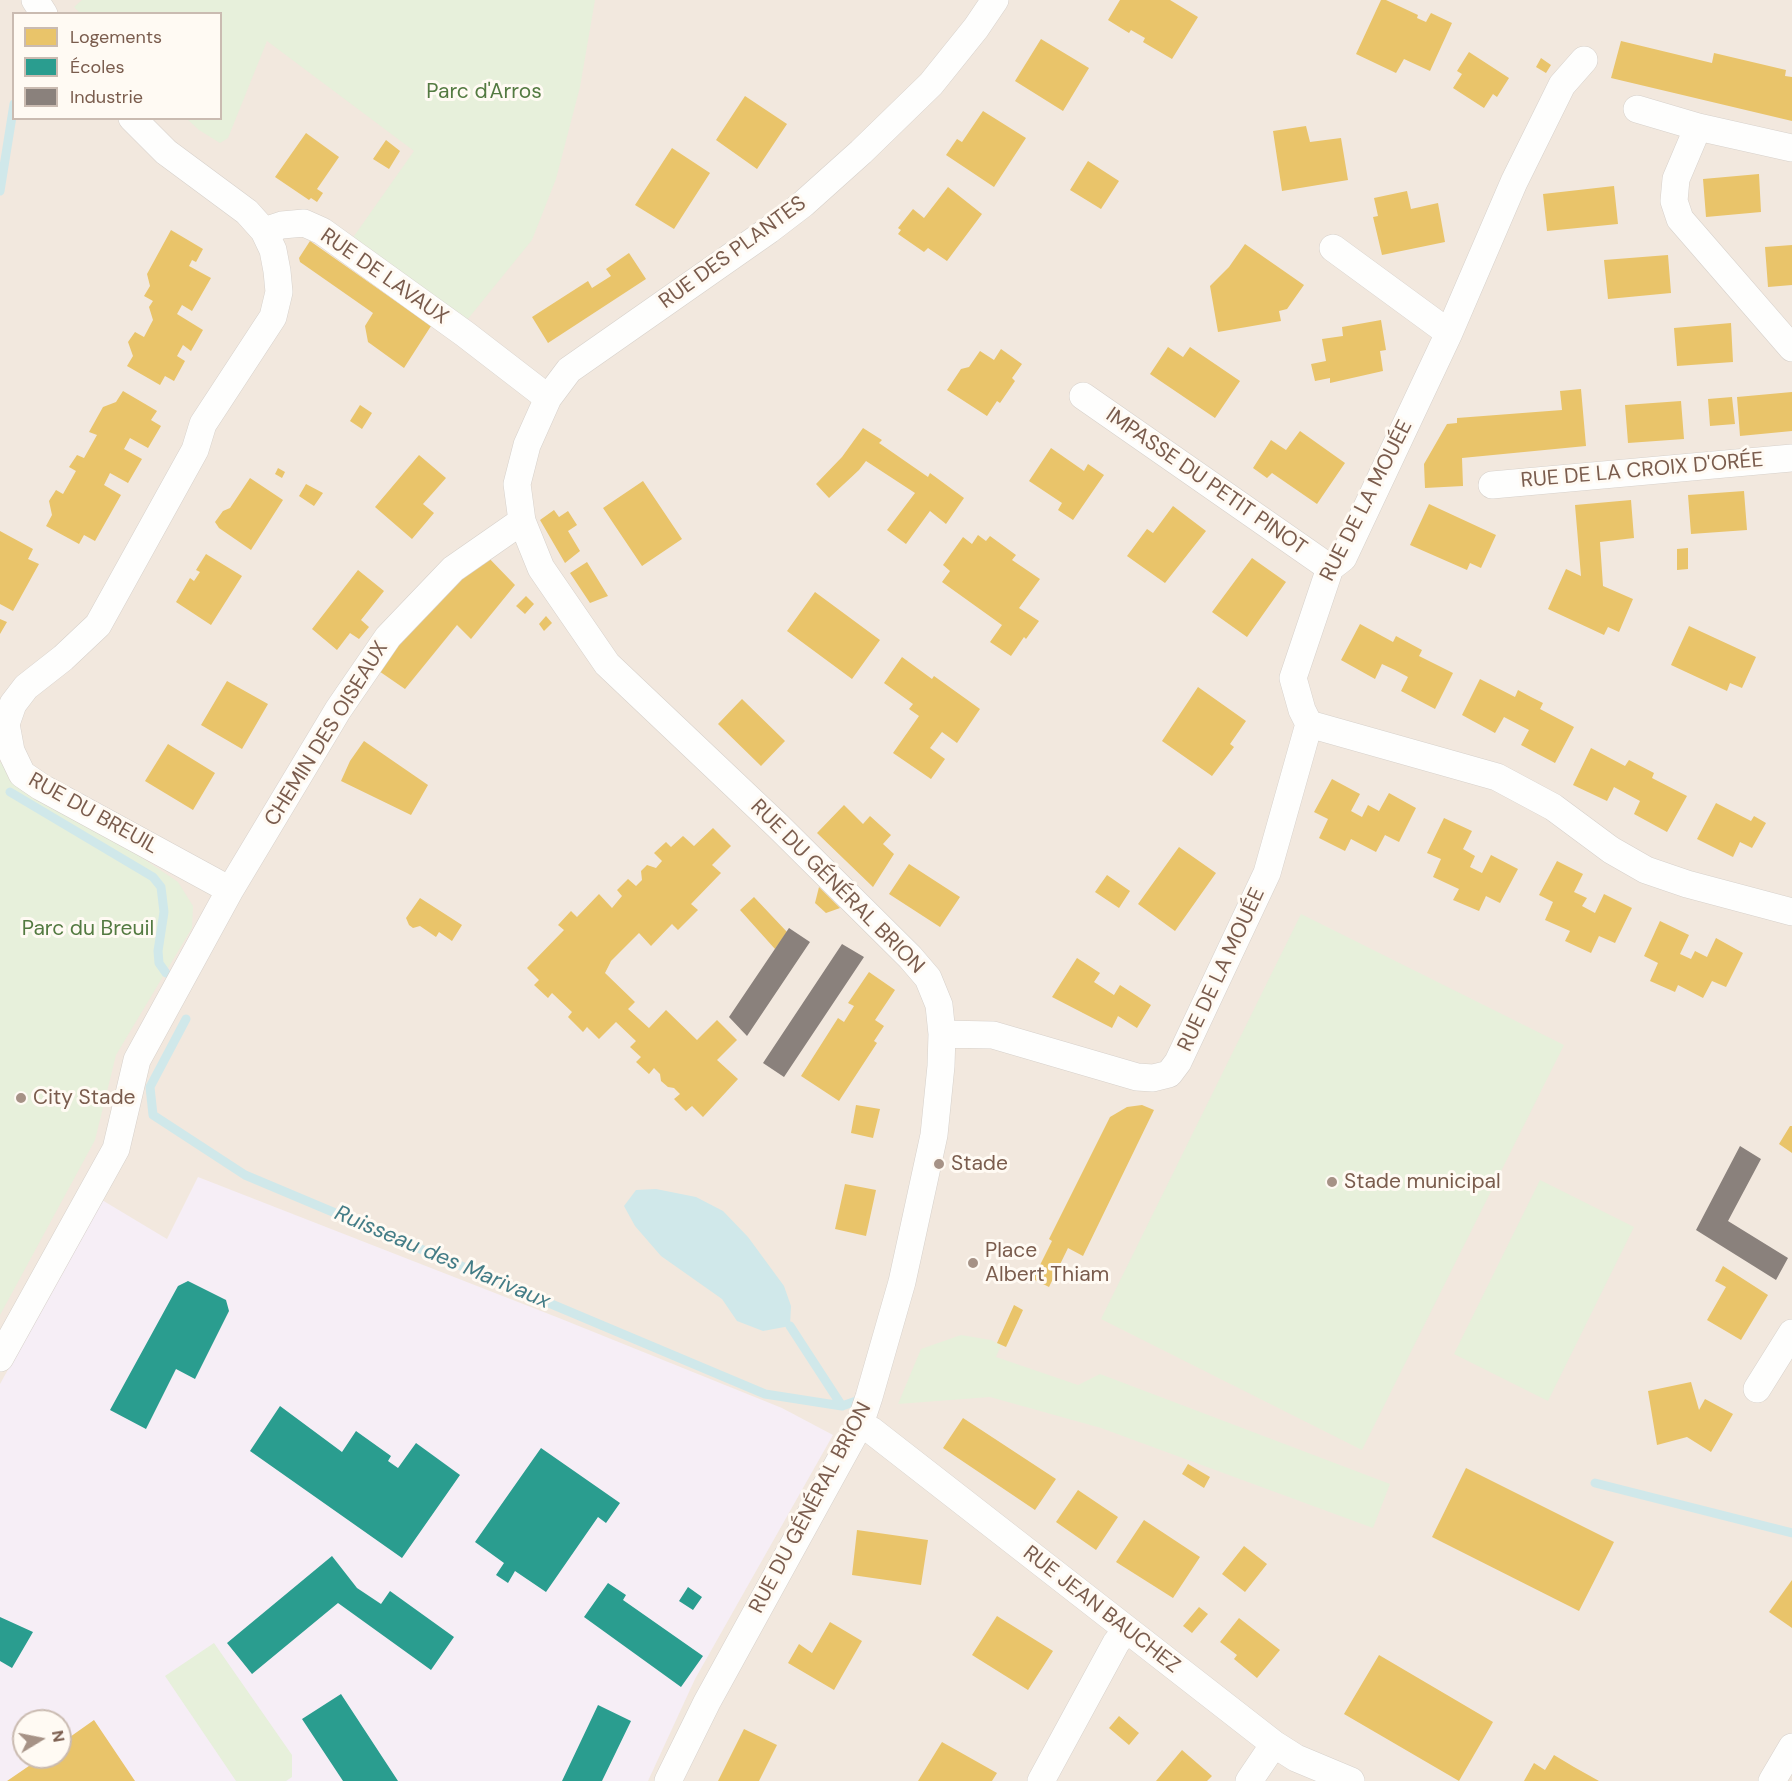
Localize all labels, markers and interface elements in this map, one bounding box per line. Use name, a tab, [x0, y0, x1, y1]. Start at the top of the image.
legend	[12, 12, 222, 120]
text: Logements	[70, 25, 162, 49]
text: Écoles	[70, 55, 124, 79]
park label: Parc d'Arros	[426, 79, 542, 105]
text: Industrie	[70, 85, 143, 109]
street label: RUE DES PLANTES	[655, 191, 811, 315]
street label: RUE DE LAVAUX	[315, 224, 453, 330]
street label: IMPASSE DU PETIT PINOT	[1101, 403, 1311, 561]
street label: RUE DE LA MOUÉE	[1315, 416, 1419, 586]
street label: RUE DE LA CROIX D'ORÉE	[1520, 448, 1764, 494]
street label: CHEMIN DES OISEAUX	[260, 637, 394, 831]
street label: RUE DU BREUIL	[24, 768, 162, 860]
street label: RUE DU GÉNÉRAL BRION	[745, 795, 929, 979]
street label: RUE DE LA MOUÉE	[1173, 884, 1271, 1056]
park label: Parc du Breuil	[22, 916, 154, 942]
place label: City Stade	[33, 1085, 136, 1111]
marker: City Stade	[14, 1091, 28, 1105]
place label: Stade	[951, 1151, 1008, 1177]
marker: Stade	[932, 1157, 946, 1171]
place label: Stade municipal	[1344, 1169, 1501, 1195]
marker: Stade municipal	[1325, 1175, 1339, 1189]
water label: Ruisseau des Marivaux	[330, 1201, 554, 1315]
place label: Place Albert Thiam	[985, 1238, 1109, 1288]
marker: Place Albert Thiam	[966, 1256, 980, 1270]
street label: RUE DU GÉNÉRAL BRION	[745, 1398, 877, 1618]
street label: RUE JEAN BAUCHEZ	[1018, 1541, 1184, 1679]
north arrow	[12, 1709, 72, 1769]
text: N	[47, 1729, 70, 1744]

